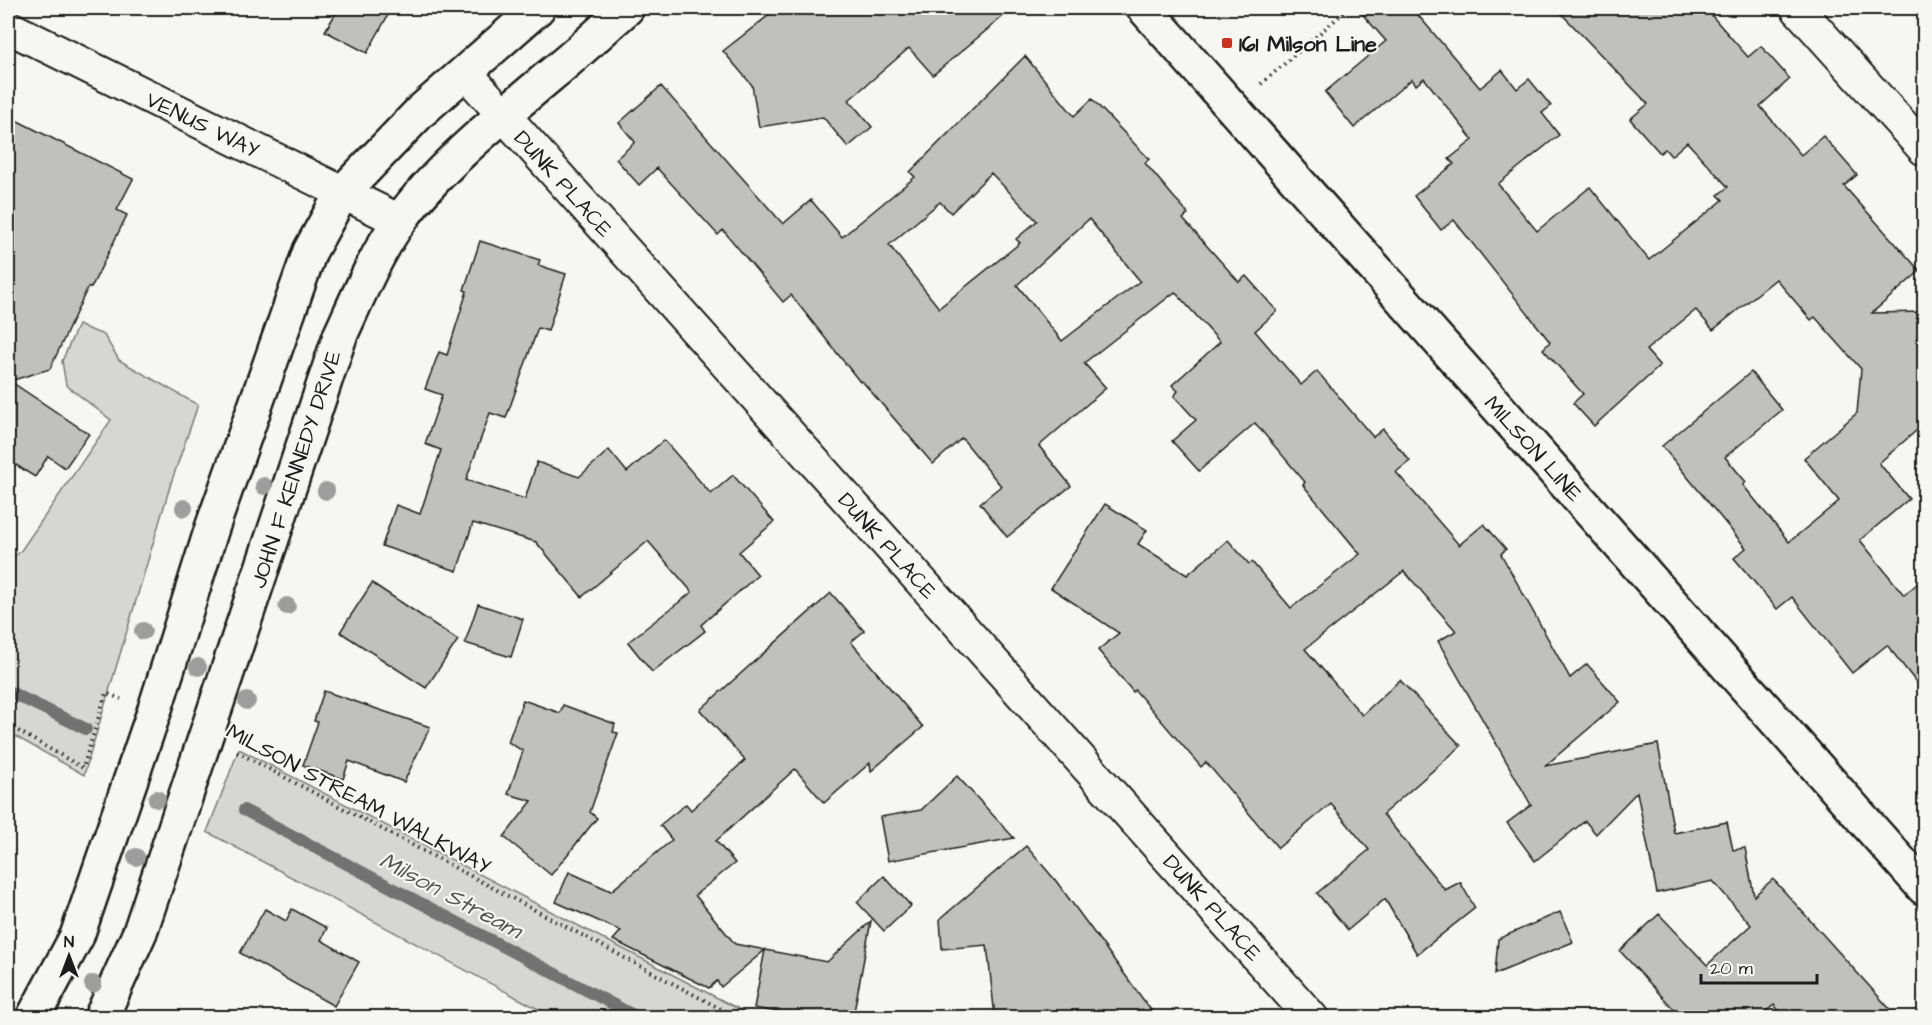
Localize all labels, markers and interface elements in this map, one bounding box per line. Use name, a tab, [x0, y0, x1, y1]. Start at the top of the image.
place label: 161 Milson Line	[1239, 29, 1377, 60]
marker: 161 Milson Line	[1220, 36, 1234, 50]
street label: VENUS WAY	[141, 85, 264, 166]
street label: DUNK PLACE	[506, 124, 619, 244]
street label: JOHN F KENNEDY DRIVE	[243, 347, 350, 592]
street label: MILSON LINE	[1477, 389, 1589, 509]
street label: DUNK PLACE	[830, 486, 943, 606]
street label: MILSON STREAM WALKWAY	[220, 716, 496, 883]
water label: Milson Stream	[373, 844, 530, 949]
street label: DUNK PLACE	[1155, 848, 1268, 968]
north arrow	[39, 926, 99, 986]
text: N	[64, 931, 74, 953]
scale bar	[1701, 947, 1816, 985]
text: 20 m	[1710, 956, 1753, 981]

